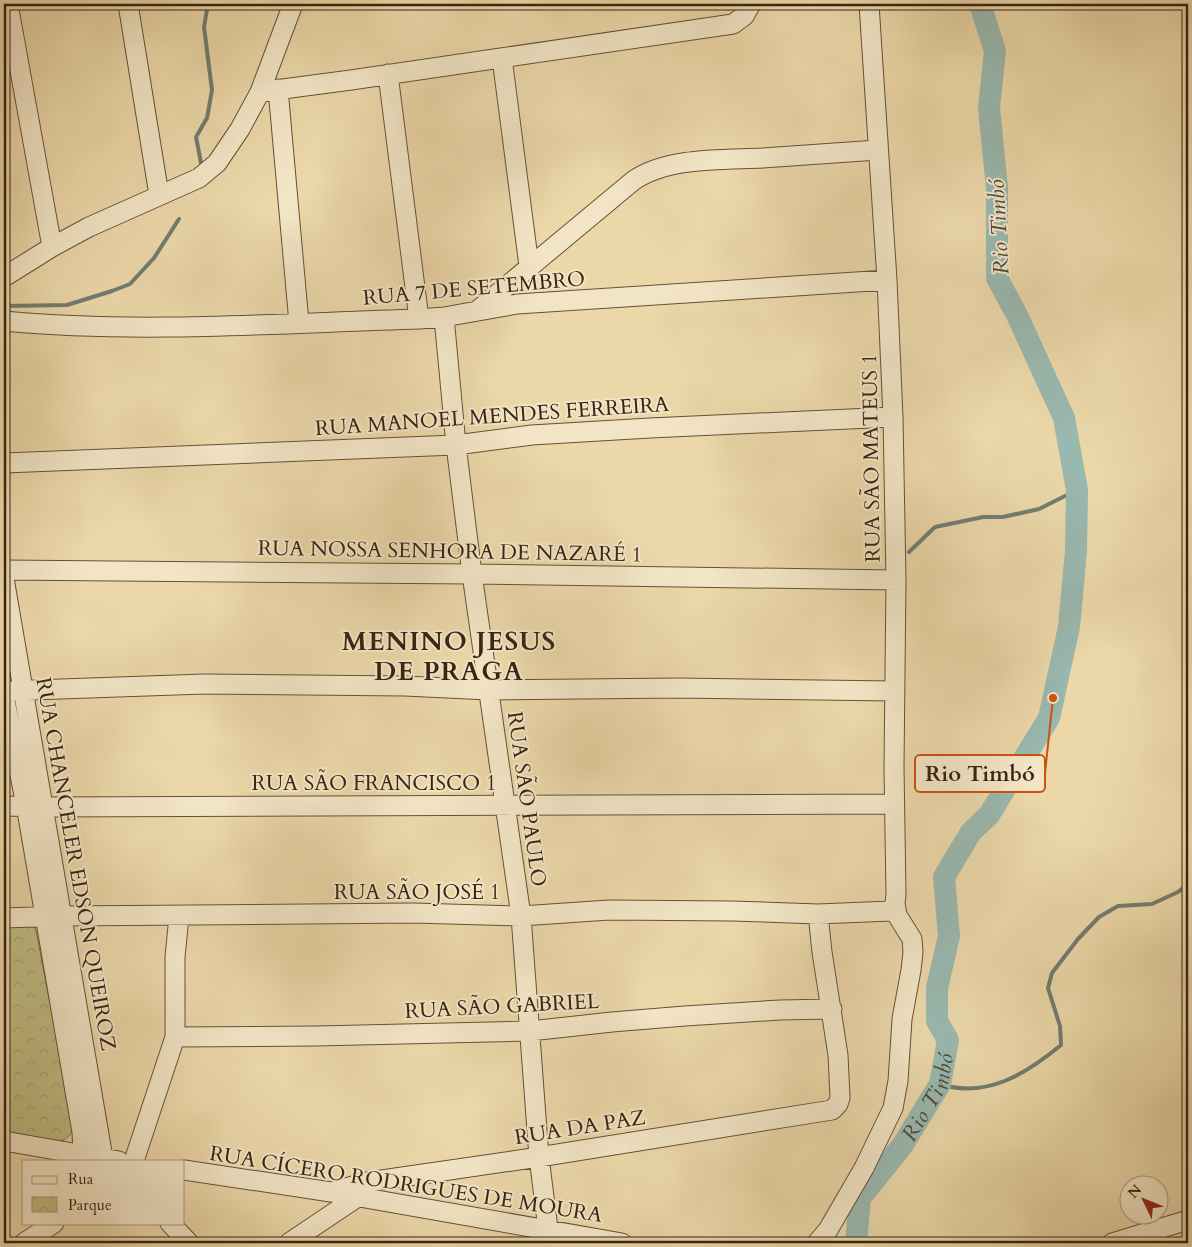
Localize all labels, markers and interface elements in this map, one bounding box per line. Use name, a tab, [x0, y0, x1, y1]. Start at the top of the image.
water label: Rio Timbó	[981, 178, 1016, 275]
street label: RUA 7 DE SETEMBRO	[362, 264, 586, 313]
street label: RUA SÃO MATEUS 1	[854, 353, 888, 563]
street label: RUA MANOEL MENDES FERREIRA	[314, 390, 670, 443]
street label: RUA NOSSA SENHORA DE NAZARÉ 1	[258, 534, 642, 569]
district label: MENINO JESUS DE PRAGA	[342, 624, 556, 689]
street label: RUA CHANCELER EDSON QUEIROZ	[28, 675, 123, 1053]
street label: RUA SÃO PAULO	[500, 709, 554, 889]
callout: Rio Timbó	[915, 755, 1045, 792]
text: Rio Timbó	[925, 759, 1035, 789]
street label: RUA SÃO FRANCISCO 1	[251, 768, 497, 798]
street label: RUA SÃO JOSÉ 1	[334, 877, 500, 907]
street label: RUA SÃO GABRIEL	[404, 986, 600, 1026]
water label: Rio Timbó	[894, 1050, 961, 1147]
street label: RUA DA PAZ	[512, 1103, 648, 1152]
street label: RUA CÍCERO RODRIGUES DE MOURA	[207, 1139, 605, 1230]
legend	[22, 1160, 185, 1224]
text: Rua	[68, 1169, 94, 1189]
north arrow	[1120, 1174, 1170, 1224]
text: N	[1124, 1181, 1146, 1202]
text: Parque	[68, 1195, 112, 1215]

